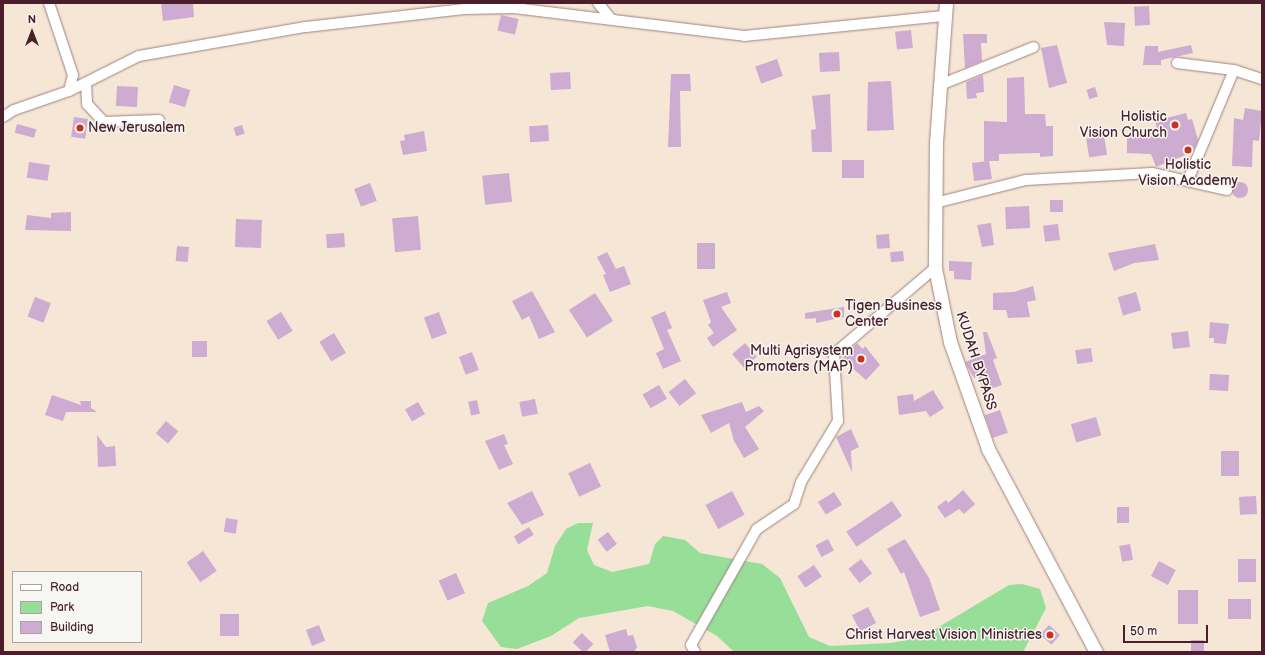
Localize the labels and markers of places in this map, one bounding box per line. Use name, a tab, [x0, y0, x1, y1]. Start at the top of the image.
place label: Holistic Vision Church	[1080, 109, 1167, 142]
place label: New Jerusalem	[88, 120, 186, 136]
marker: Holistic Vision Church	[1170, 120, 1180, 130]
marker: New Jerusalem	[75, 123, 85, 133]
marker: Holistic Vision Academy	[1183, 145, 1193, 155]
place label: Holistic Vision Academy	[1138, 157, 1238, 190]
place label: Tigen Business Center	[845, 298, 942, 330]
marker: Tigen Business Center	[832, 309, 842, 319]
place label: Multi Agrisystem Promoters (MAP)	[744, 343, 853, 376]
marker: Multi Agrisystem Promoters (MAP)	[856, 354, 866, 364]
place label: Christ Harvest Vision Ministries	[845, 627, 1042, 643]
marker: Christ Harvest Vision Ministries	[1045, 630, 1055, 640]

